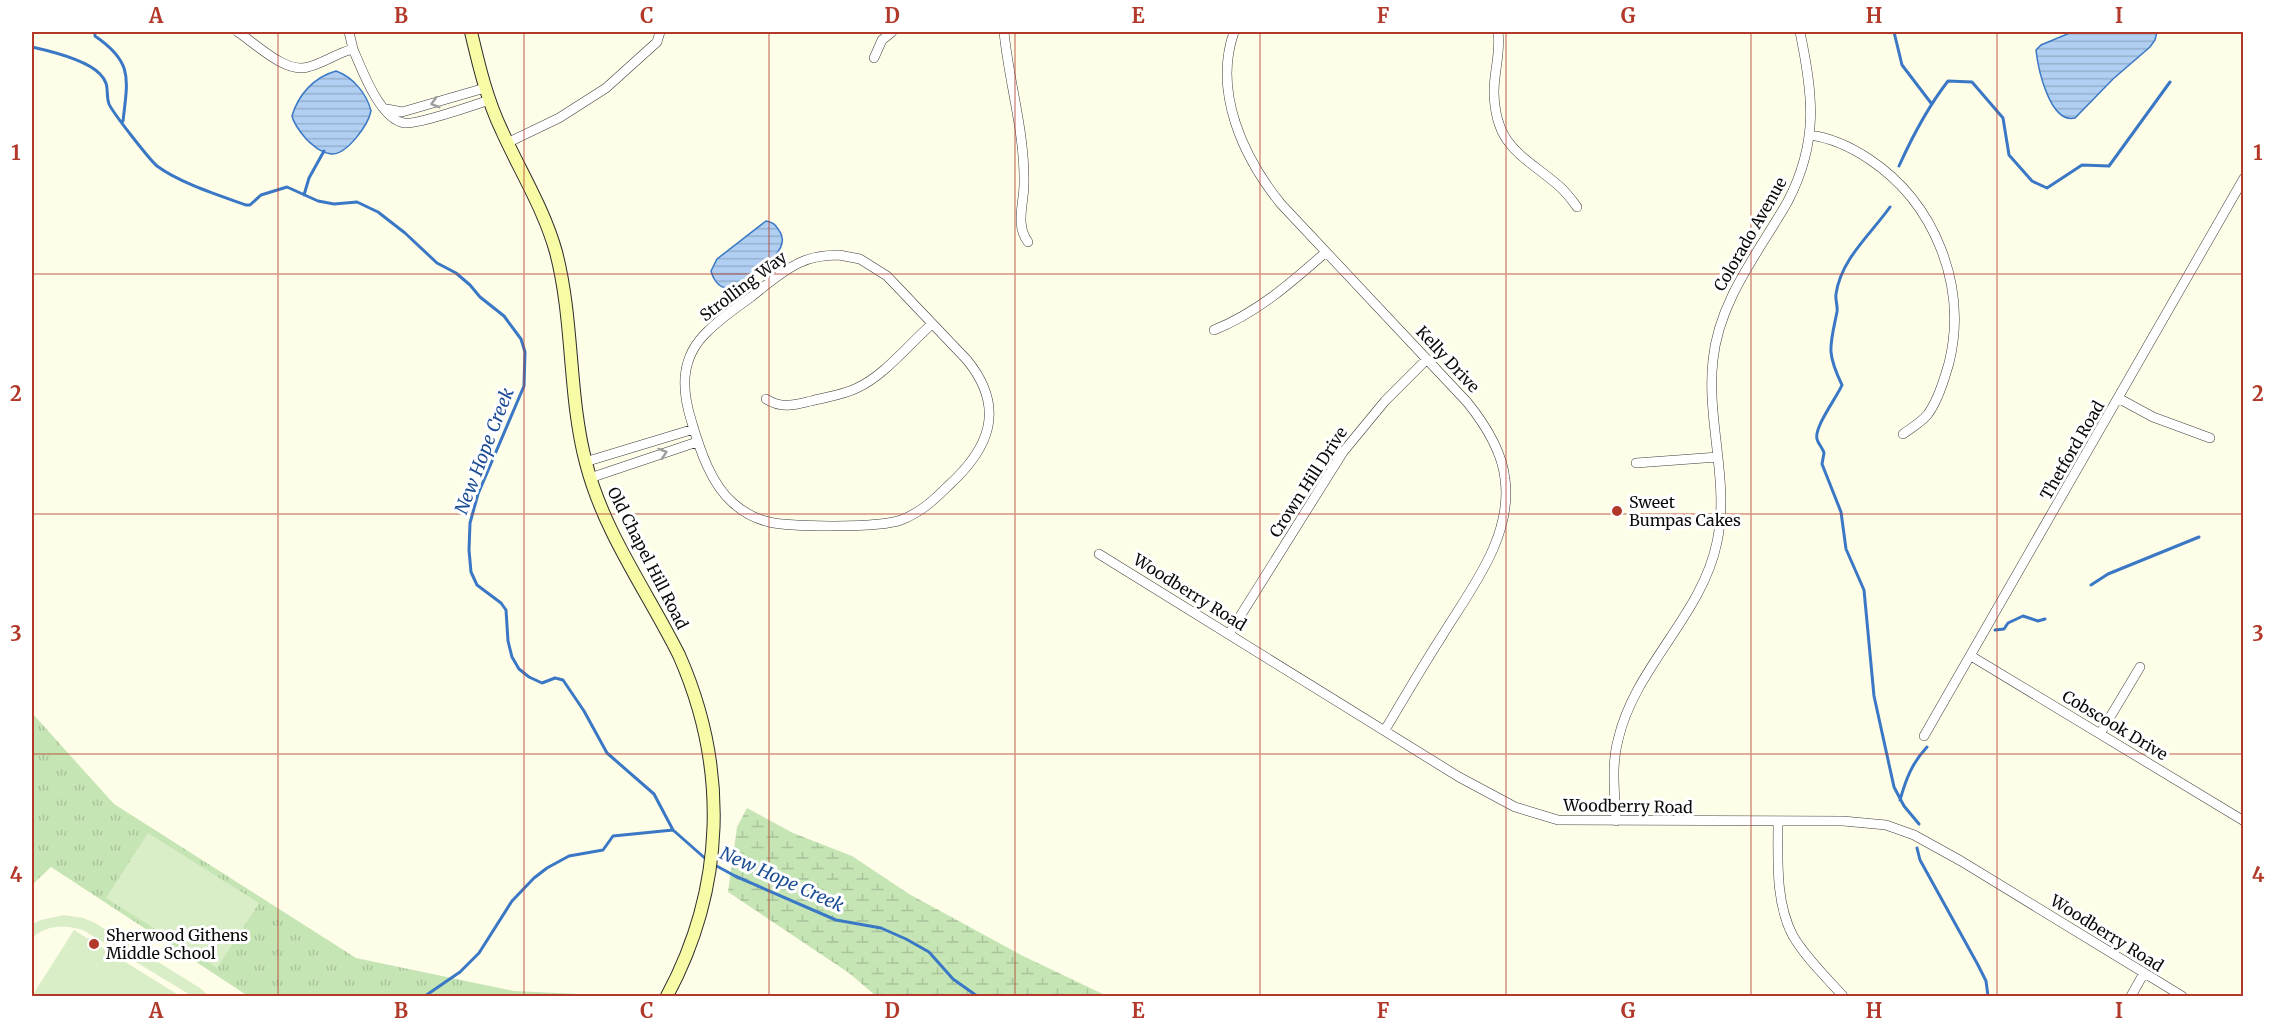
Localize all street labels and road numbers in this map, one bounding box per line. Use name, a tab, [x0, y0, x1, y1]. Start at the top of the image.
street label: Colorado Avenue	[1709, 173, 1791, 295]
street label: Strolling Way	[696, 246, 791, 325]
street label: Kelly Drive	[1412, 322, 1484, 396]
street label: Thetford Road	[2036, 397, 2108, 503]
street label: Crown Hill Drive	[1265, 423, 1351, 541]
street label: Old Chapel Hill Road	[603, 484, 693, 633]
street label: Woodberry Road	[1129, 549, 1250, 635]
street label: Cobscook Drive	[2059, 686, 2171, 764]
street label: Woodberry Road	[1562, 795, 1693, 817]
street label: Woodberry Road	[2046, 890, 2167, 976]

